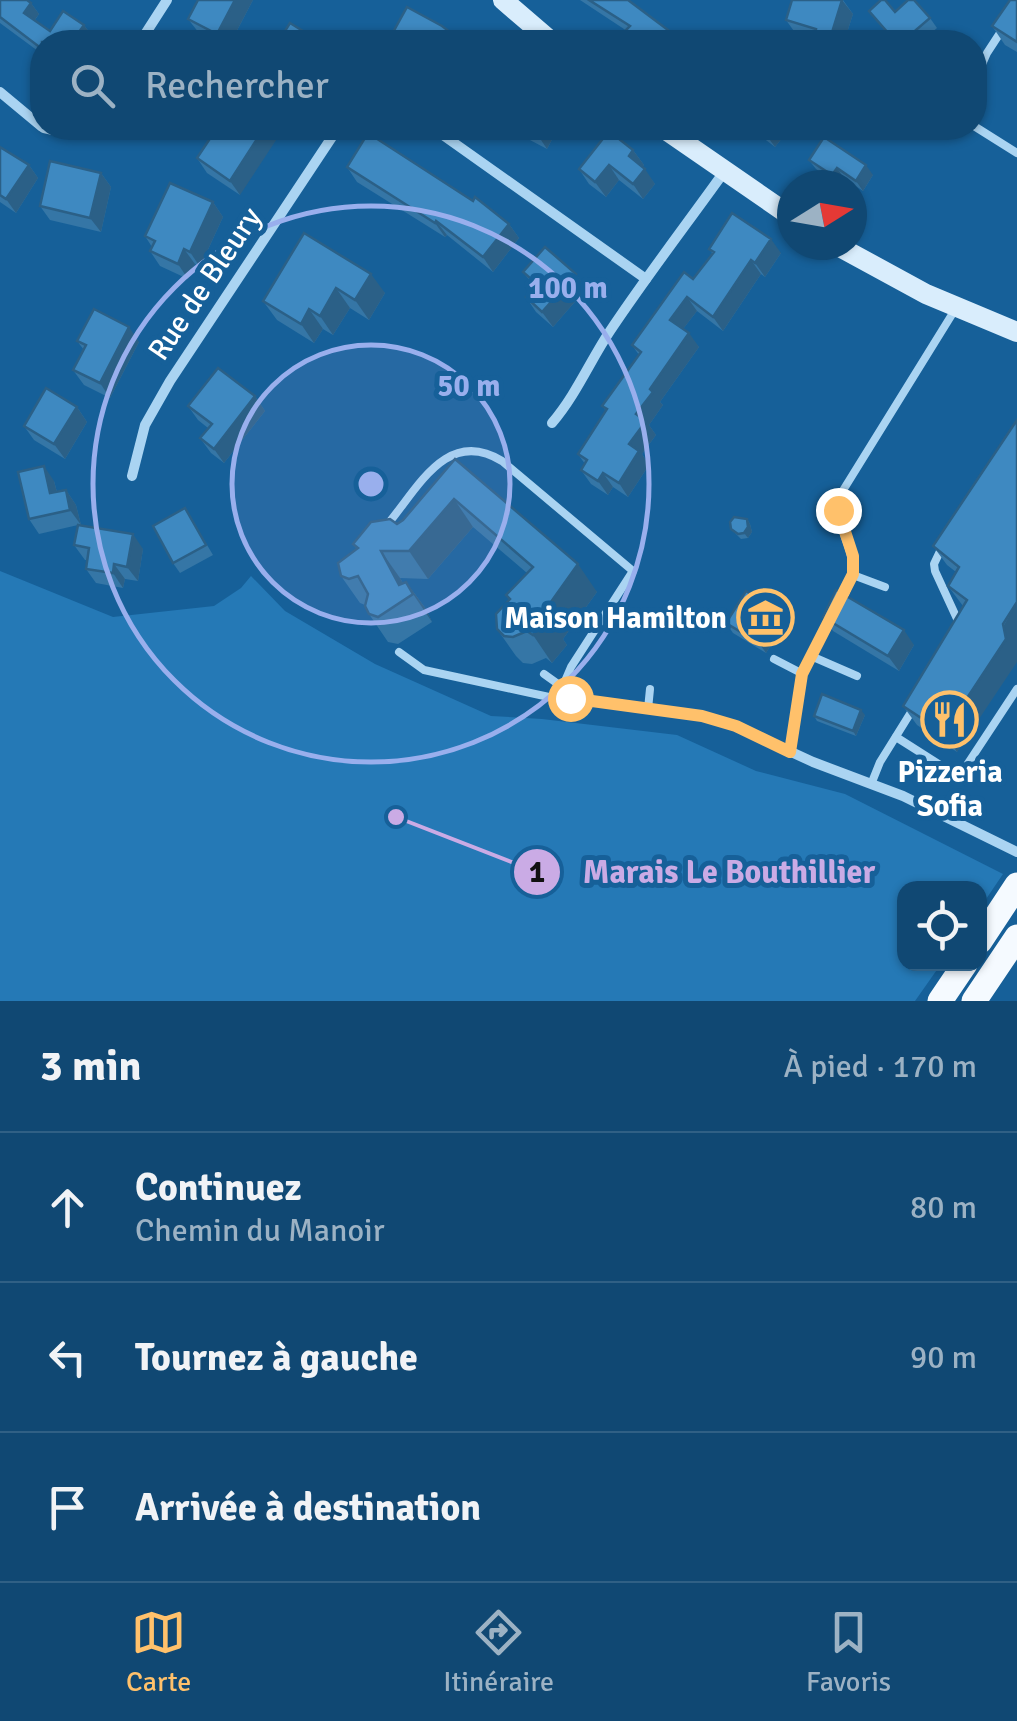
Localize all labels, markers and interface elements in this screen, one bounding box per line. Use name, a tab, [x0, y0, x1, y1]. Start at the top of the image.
search box	[30, 30, 987, 140]
icon: search	[65, 58, 120, 113]
text: Rechercher	[145, 62, 329, 109]
north arrow	[777, 170, 867, 260]
street label: Rue de Bleury	[140, 200, 270, 368]
text: 100 m	[528, 270, 608, 307]
text: 50 m	[437, 368, 501, 405]
centre of rings	[353, 466, 389, 502]
route end	[816, 488, 862, 534]
museum icon: Maison Hamilton	[736, 588, 796, 648]
place label: Maison Hamilton	[504, 600, 727, 637]
route start	[548, 676, 594, 722]
restaurant icon: Pizzeria Sofia	[920, 689, 980, 749]
place label: Pizzeria Sofia	[897, 754, 1003, 825]
callout: Marais Le Bouthillier	[512, 841, 895, 903]
text: Marais Le Bouthillier	[583, 853, 876, 892]
text: 1	[529, 854, 545, 891]
map controls	[897, 881, 987, 971]
button: locate	[897, 881, 987, 971]
text: 3 min	[40, 1041, 141, 1092]
text: À pied · 170 m	[784, 1047, 977, 1086]
text: Continuez	[135, 1164, 302, 1211]
icon: ahead	[40, 1180, 95, 1235]
text: 80 m	[910, 1188, 977, 1227]
text: Chemin du Manoir	[135, 1211, 385, 1250]
icon: left	[40, 1330, 95, 1385]
text: Tournez à gauche	[135, 1334, 418, 1381]
text: 90 m	[910, 1338, 977, 1377]
icon: arrive	[40, 1480, 95, 1535]
text: Arrivée à destination	[135, 1484, 481, 1531]
tab: Carte	[126, 1605, 191, 1699]
tab: Itinéraire	[443, 1605, 554, 1699]
tab: Favoris	[806, 1605, 891, 1699]

